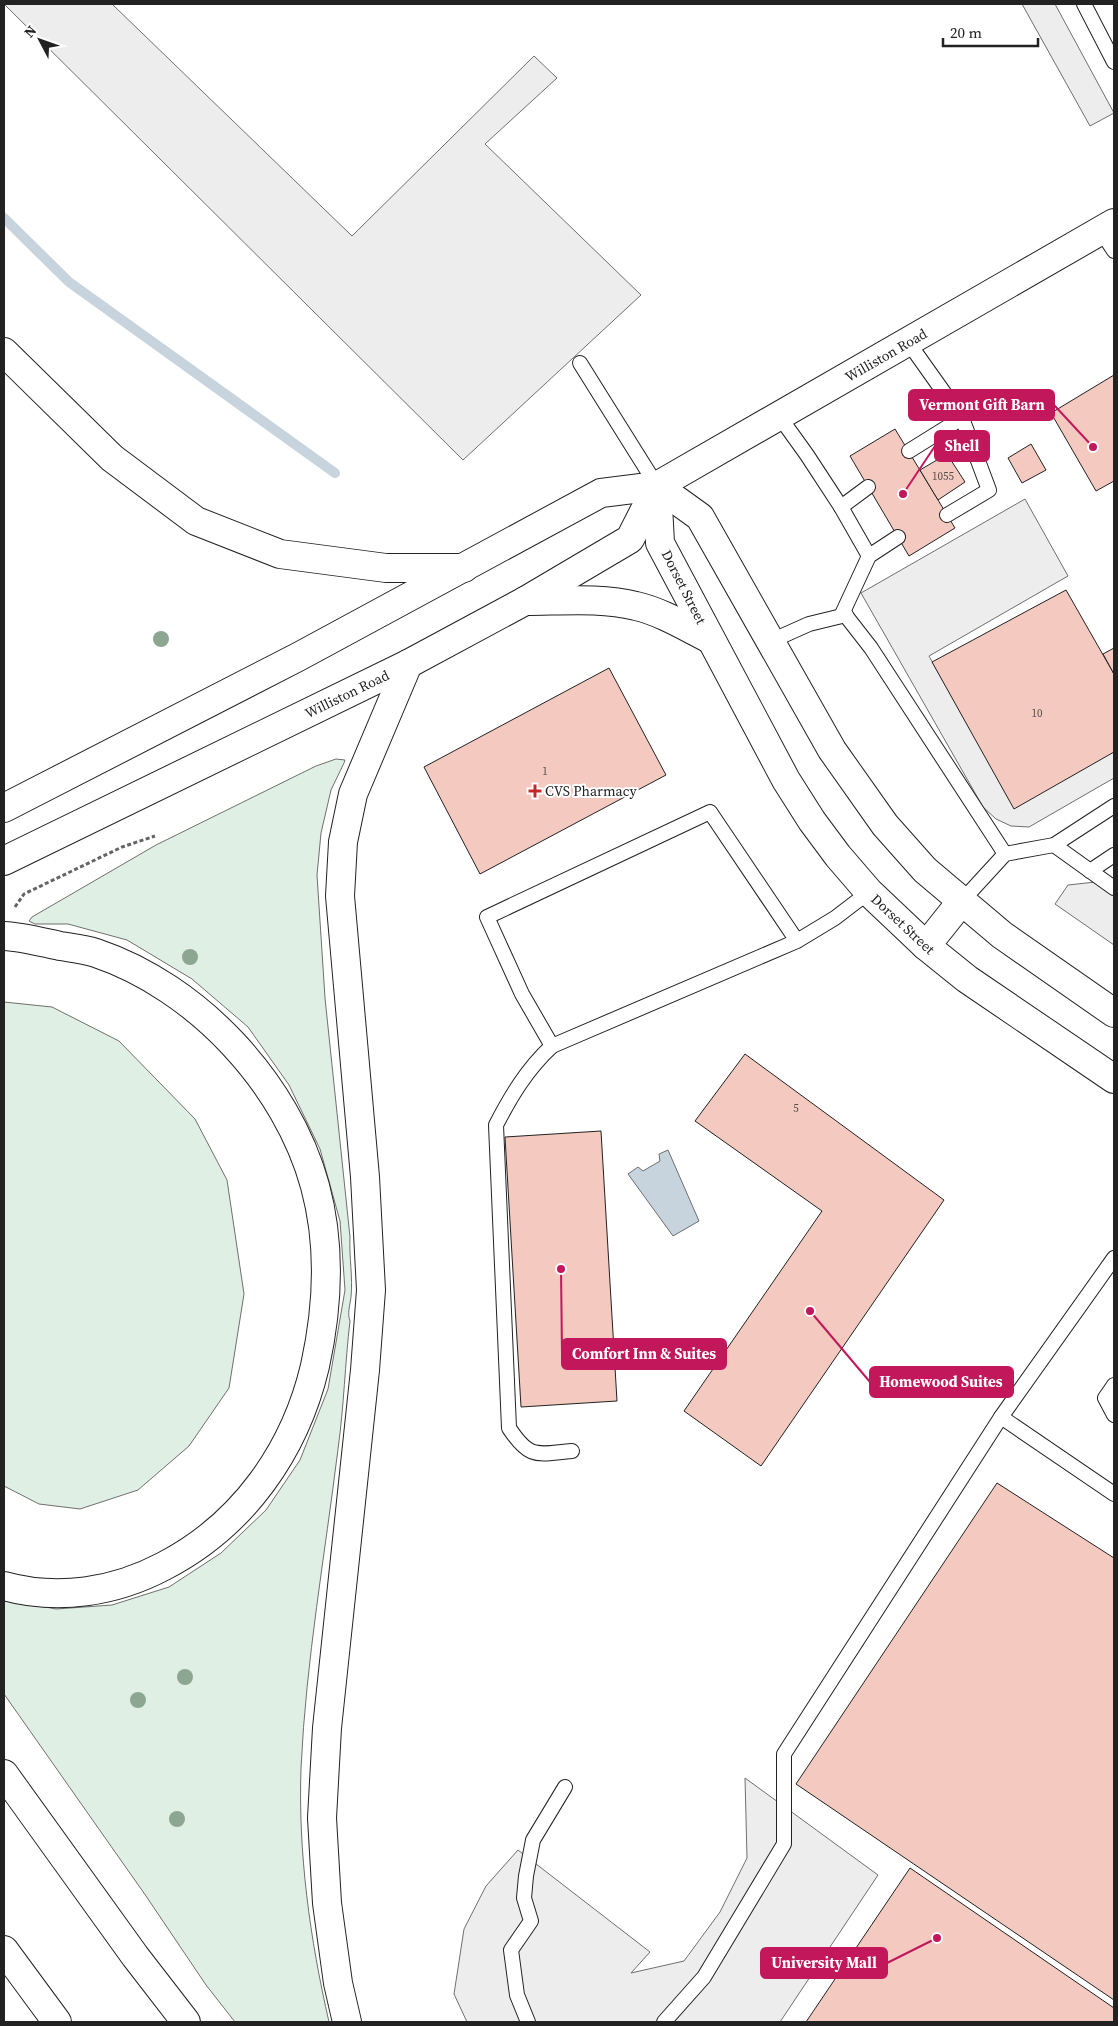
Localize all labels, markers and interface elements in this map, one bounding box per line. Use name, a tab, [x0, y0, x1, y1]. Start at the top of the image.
north arrow	[15, 15, 65, 65]
scale bar	[943, 15, 1038, 47]
text: N	[19, 21, 41, 42]
text: 20 m	[950, 22, 982, 43]
street label: Williston Road	[841, 323, 931, 387]
callout: Vermont Gift Barn	[909, 390, 1054, 420]
text: Vermont Gift Barn	[919, 394, 1045, 415]
callout: Shell	[935, 431, 989, 461]
text: Shell	[945, 435, 979, 456]
house number: 1055	[932, 469, 954, 484]
street label: Dorset Street	[657, 547, 711, 628]
street label: Williston Road	[301, 665, 393, 723]
house number: 10	[1032, 706, 1043, 721]
house number: 1	[542, 764, 548, 779]
place label: CVS Pharmacy	[545, 781, 637, 801]
marker: CVS Pharmacy	[529, 785, 541, 797]
street label: Dorset Street	[867, 889, 940, 959]
house number: 5	[793, 1101, 799, 1116]
callout: Comfort Inn & Suites	[562, 1339, 726, 1369]
text: Comfort Inn & Suites	[572, 1343, 716, 1364]
callout: Homewood Suites	[870, 1367, 1013, 1397]
text: Homewood Suites	[879, 1371, 1003, 1392]
callout: University Mall	[761, 1948, 887, 1978]
text: University Mall	[771, 1952, 877, 1973]

